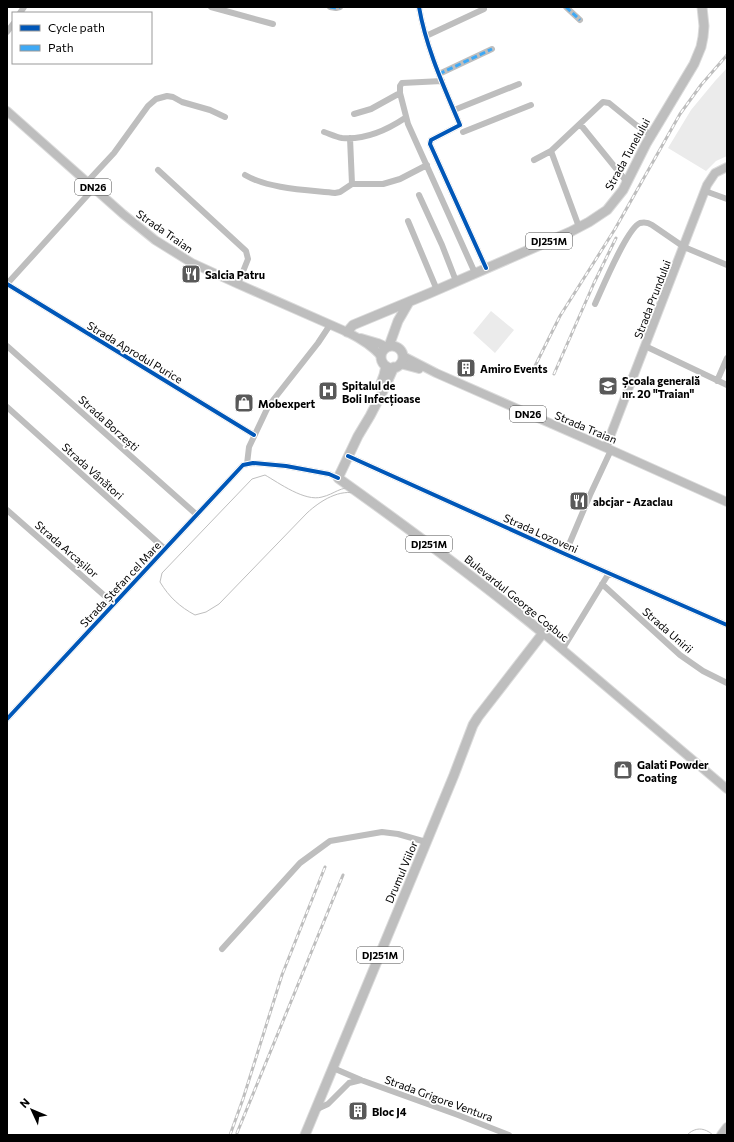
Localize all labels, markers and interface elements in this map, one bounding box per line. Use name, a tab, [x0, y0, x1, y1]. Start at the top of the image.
legend	[12, 12, 152, 64]
text: Cycle path	[48, 20, 105, 34]
text: Path	[48, 40, 74, 54]
street label: Strada Tunelului	[602, 116, 652, 192]
road number: DN26	[75, 179, 111, 195]
street label: Strada Traian	[134, 207, 196, 255]
road number: DJ251M	[526, 233, 572, 249]
street label: Strada Prundului	[631, 258, 673, 340]
restaurant icon: Salcia Patru	[180, 263, 202, 285]
place label: Salcia Patru	[205, 268, 265, 281]
street label: Strada Aprodul Purice	[85, 318, 185, 386]
building icon: Amiro Events	[455, 357, 477, 379]
place label: Amiro Events	[480, 362, 548, 375]
place label: Școala generală nr. 20 "Traian"	[622, 374, 700, 400]
school or university icon: Școala generală nr. 20 "Traian"	[597, 375, 619, 397]
place label: Spitalul de Boli Infecțioase	[342, 379, 420, 406]
hospital icon: Spitalul de Boli Infecțioase	[317, 380, 339, 402]
street label: Strada Borzești	[75, 392, 142, 454]
shop icon: Mobexpert	[233, 392, 255, 414]
place label: Mobexpert	[258, 397, 315, 410]
road number: DN26	[510, 406, 546, 422]
street label: Strada Traian	[553, 408, 619, 446]
street label: Strada Vânători	[60, 440, 126, 502]
restaurant icon: abcjar - Azaclau	[568, 490, 590, 512]
place label: abcjar - Azaclau	[593, 495, 673, 508]
street label: Strada Lozoveni	[502, 511, 580, 555]
street label: Strada Arcașilor	[32, 518, 102, 581]
road number: DJ251M	[406, 536, 452, 552]
street label: Strada Ștefan cel Mare	[77, 538, 164, 630]
street label: Bulevardul George Coșbuc	[462, 552, 572, 645]
street label: Strada Unirii	[640, 605, 696, 655]
place label: Galati Powder Coating	[637, 758, 709, 784]
shop icon: Galati Powder Coating	[612, 759, 634, 781]
street label: Drumul Viilor	[382, 838, 420, 905]
road number: DJ251M	[357, 947, 403, 963]
street label: Strada Grigore Ventura	[383, 1072, 495, 1124]
north arrow	[12, 1090, 52, 1130]
text: N	[17, 1095, 32, 1110]
building icon: Bloc J4	[347, 1100, 369, 1122]
place label: Bloc J4	[372, 1105, 407, 1119]

